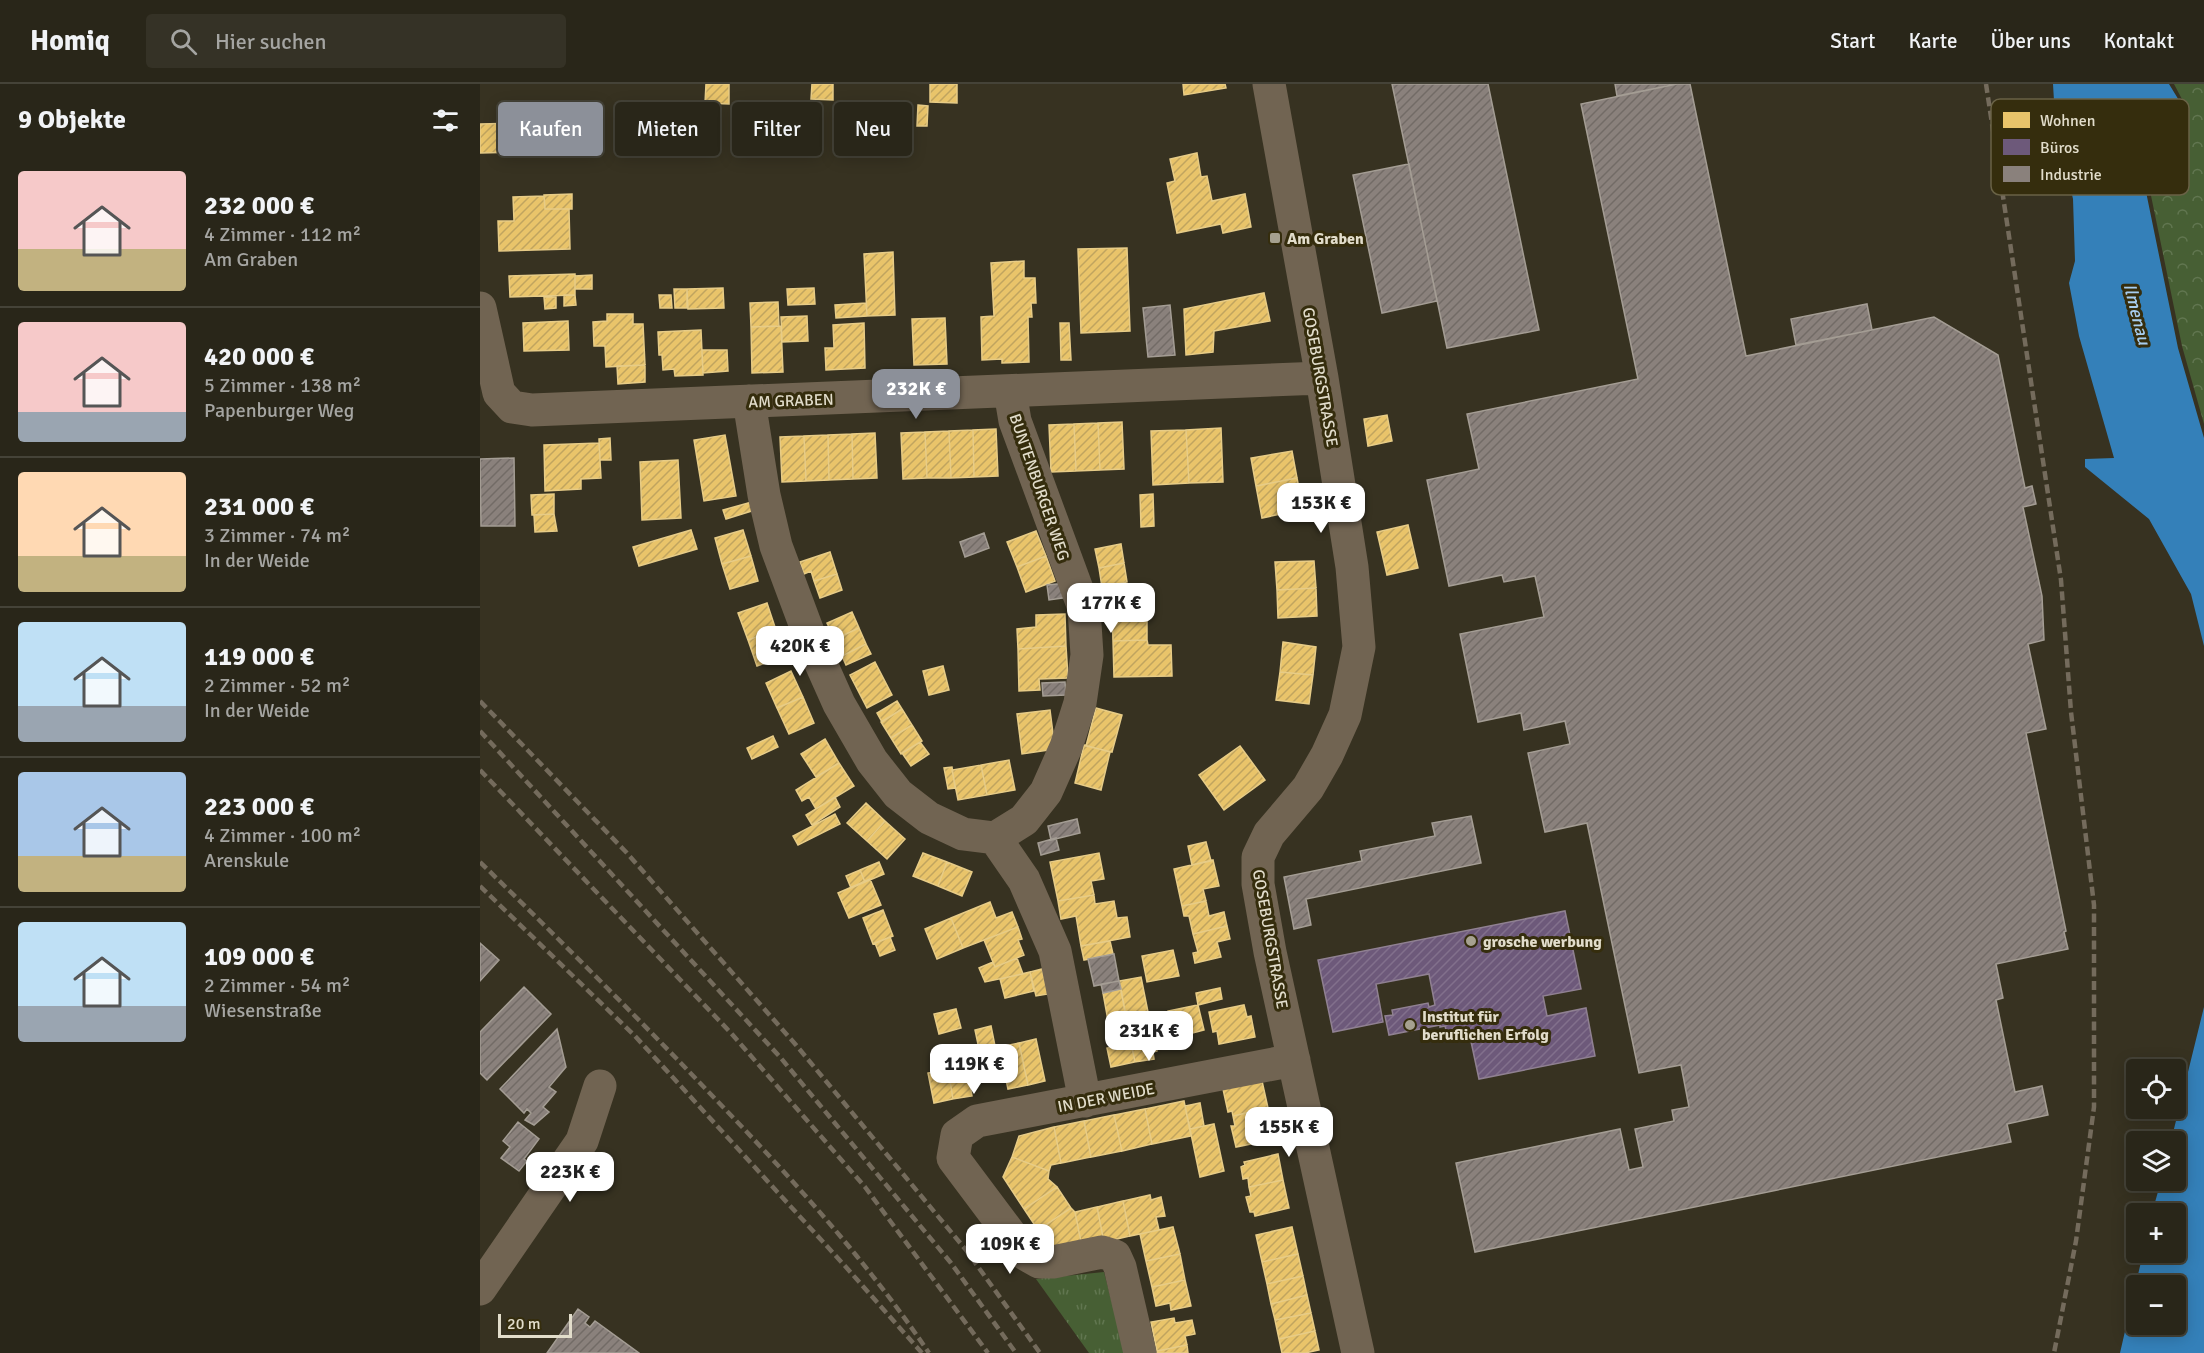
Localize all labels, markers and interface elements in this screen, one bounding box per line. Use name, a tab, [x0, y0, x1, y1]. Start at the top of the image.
search box	[146, 14, 566, 68]
text: Homiq	[30, 24, 110, 58]
icon: search	[167, 25, 200, 58]
text: Hier suchen	[215, 28, 327, 55]
text: Start	[1830, 28, 1875, 54]
text: Karte	[1908, 28, 1957, 54]
text: Über uns	[1990, 28, 2071, 54]
text: Kontakt	[2104, 28, 2174, 54]
legend	[1991, 99, 2189, 195]
chip: Kaufen	[498, 102, 603, 156]
chip: Mieten	[615, 102, 720, 156]
chip: Filter	[732, 102, 822, 156]
chip: Neu	[834, 102, 912, 156]
text: 9 Objekte	[18, 104, 126, 136]
icon: filters	[429, 104, 462, 137]
text: Wohnen	[2040, 111, 2095, 131]
text: Büros	[2040, 138, 2079, 158]
text: Industrie	[2040, 165, 2102, 185]
text: 232 000 €	[204, 190, 314, 222]
icon: home	[66, 195, 138, 267]
text: 4 Zimmer · 112 m²	[204, 222, 361, 247]
place label: Am Graben	[1287, 229, 1364, 249]
marker: Am Graben	[1268, 231, 1282, 245]
text: Am Graben	[204, 247, 298, 272]
water label: Ilmenau	[2119, 281, 2156, 348]
street label: GOSEBURGSTRASSE	[1298, 306, 1342, 449]
text: 420 000 €	[204, 341, 314, 373]
icon: home	[66, 346, 138, 418]
pin: 232K €	[867, 369, 965, 420]
text: 5 Zimmer · 138 m²	[204, 373, 361, 398]
text: 232K €	[886, 376, 946, 401]
street label: AM GRABEN	[748, 390, 834, 412]
text: Papenburger Weg	[204, 398, 354, 423]
street label: BUNTENBURGER WEG	[1005, 411, 1074, 563]
pin: 153K €	[1272, 483, 1370, 534]
text: 153K €	[1291, 490, 1351, 515]
text: 231 000 €	[204, 491, 314, 523]
icon: home	[66, 496, 138, 568]
text: 3 Zimmer · 74 m²	[204, 523, 350, 548]
text: In der Weide	[204, 548, 310, 573]
pin: 177K €	[1062, 583, 1160, 634]
text: 177K €	[1081, 590, 1141, 615]
pin: 420K €	[751, 626, 849, 677]
text: 420K €	[770, 633, 830, 658]
text: 119 000 €	[204, 641, 314, 673]
icon: home	[66, 646, 138, 718]
text: 2 Zimmer · 52 m²	[204, 673, 350, 698]
text: In der Weide	[204, 698, 310, 723]
text: 223 000 €	[204, 791, 314, 823]
icon: home	[66, 796, 138, 868]
text: 4 Zimmer · 100 m²	[204, 823, 361, 848]
text: Arenskule	[204, 848, 289, 873]
street label: GOSEBURGSTRASSE	[1248, 868, 1292, 1011]
place label: grosche werbung	[1483, 932, 1602, 952]
marker: grosche werbung	[1464, 934, 1478, 948]
text: 109 000 €	[204, 941, 314, 973]
icon: home	[66, 946, 138, 1018]
text: 2 Zimmer · 54 m²	[204, 973, 350, 998]
text: Wiesenstraße	[204, 998, 322, 1023]
place label: Institut für beruflichen Erfolg	[1422, 1007, 1549, 1045]
pin: 231K €	[1100, 1011, 1198, 1062]
text: 231K €	[1119, 1018, 1179, 1043]
marker: Institut für beruflichen Erfolg	[1403, 1018, 1417, 1032]
pin: 119K €	[925, 1044, 1023, 1095]
text: 119K €	[944, 1051, 1004, 1076]
map controls	[2126, 1059, 2186, 1335]
button: locate	[2126, 1059, 2186, 1119]
street label: IN DER WEIDE	[1056, 1079, 1156, 1117]
pin: 155K €	[1240, 1107, 1338, 1158]
text: 155K €	[1259, 1114, 1319, 1139]
button: layers	[2126, 1131, 2186, 1191]
pin: 223K €	[521, 1152, 619, 1203]
text: 223K €	[540, 1159, 600, 1184]
button: +	[2126, 1203, 2186, 1263]
pin: 109K €	[961, 1224, 1059, 1275]
text: 109K €	[980, 1231, 1040, 1256]
button: −	[2126, 1275, 2186, 1335]
scale bar	[498, 1311, 572, 1338]
text: 20 m	[507, 1314, 541, 1334]

